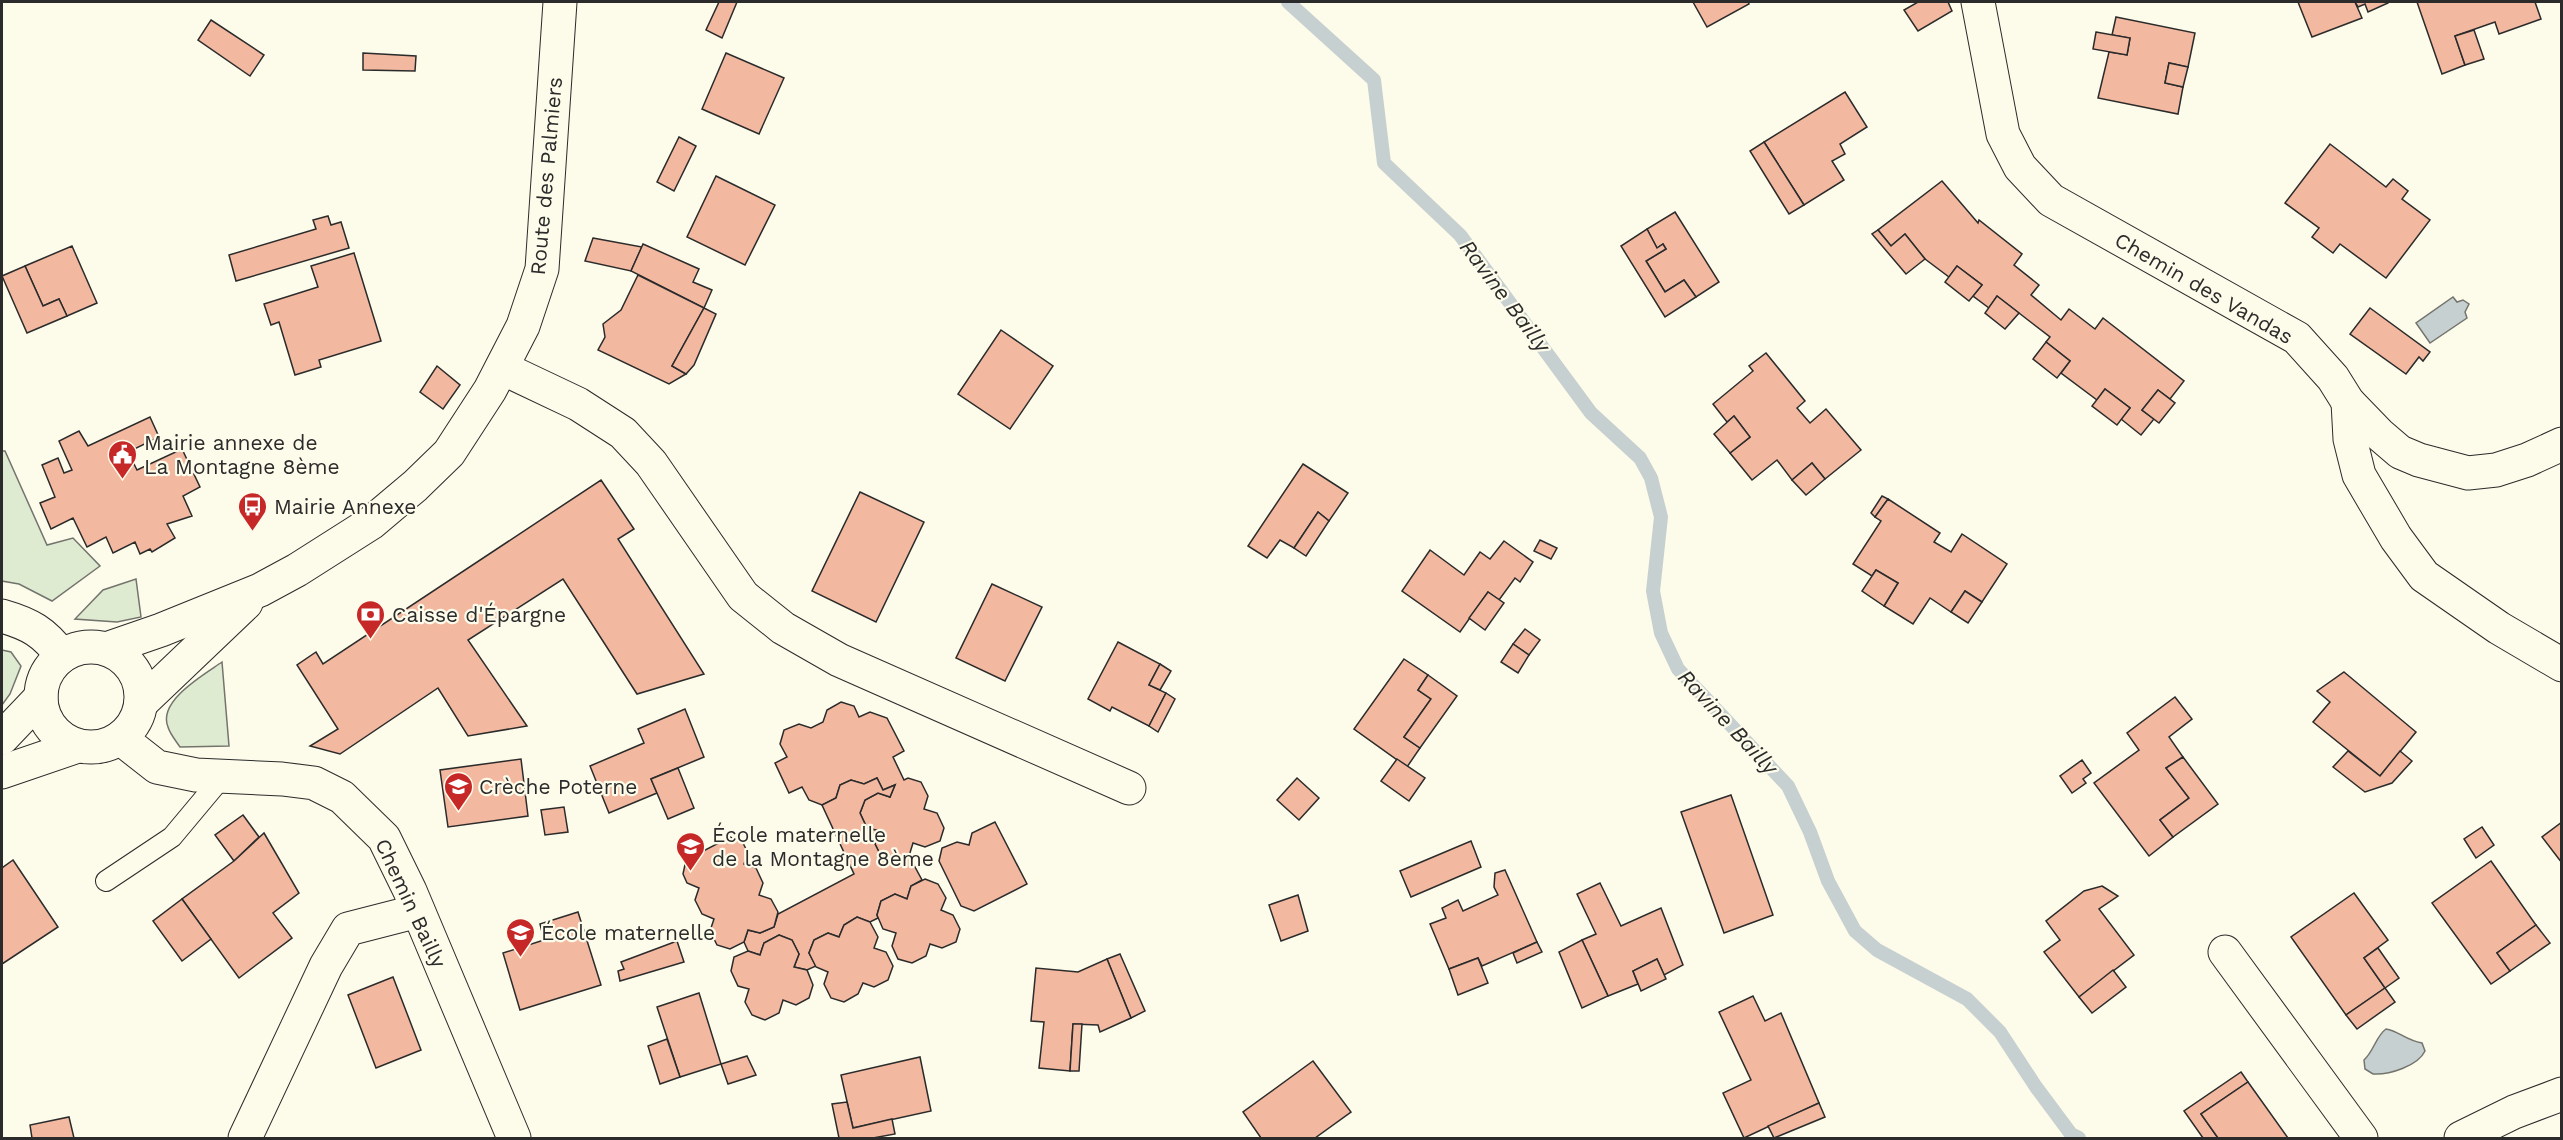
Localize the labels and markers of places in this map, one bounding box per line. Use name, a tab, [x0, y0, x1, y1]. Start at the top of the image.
place label: Mairie annexe de La Montagne 8ème	[144, 430, 340, 479]
public building icon: Mairie annexe de La Montagne 8ème	[107, 438, 139, 480]
bus stop icon: Mairie Annexe	[237, 490, 269, 532]
place label: Mairie Annexe	[274, 494, 416, 519]
bank icon: Caisse d'Épargne	[355, 598, 387, 640]
place label: Caisse d'Épargne	[392, 602, 566, 627]
school or university icon: Crèche Poterne	[442, 770, 474, 812]
place label: Crèche Poterne	[479, 774, 637, 799]
place label: École maternelle de la Montagne 8ème	[712, 822, 934, 871]
school or university icon: École maternelle de la Montagne 8ème	[675, 830, 707, 872]
school or university icon: École maternelle	[504, 916, 536, 958]
place label: École maternelle	[541, 920, 715, 945]

